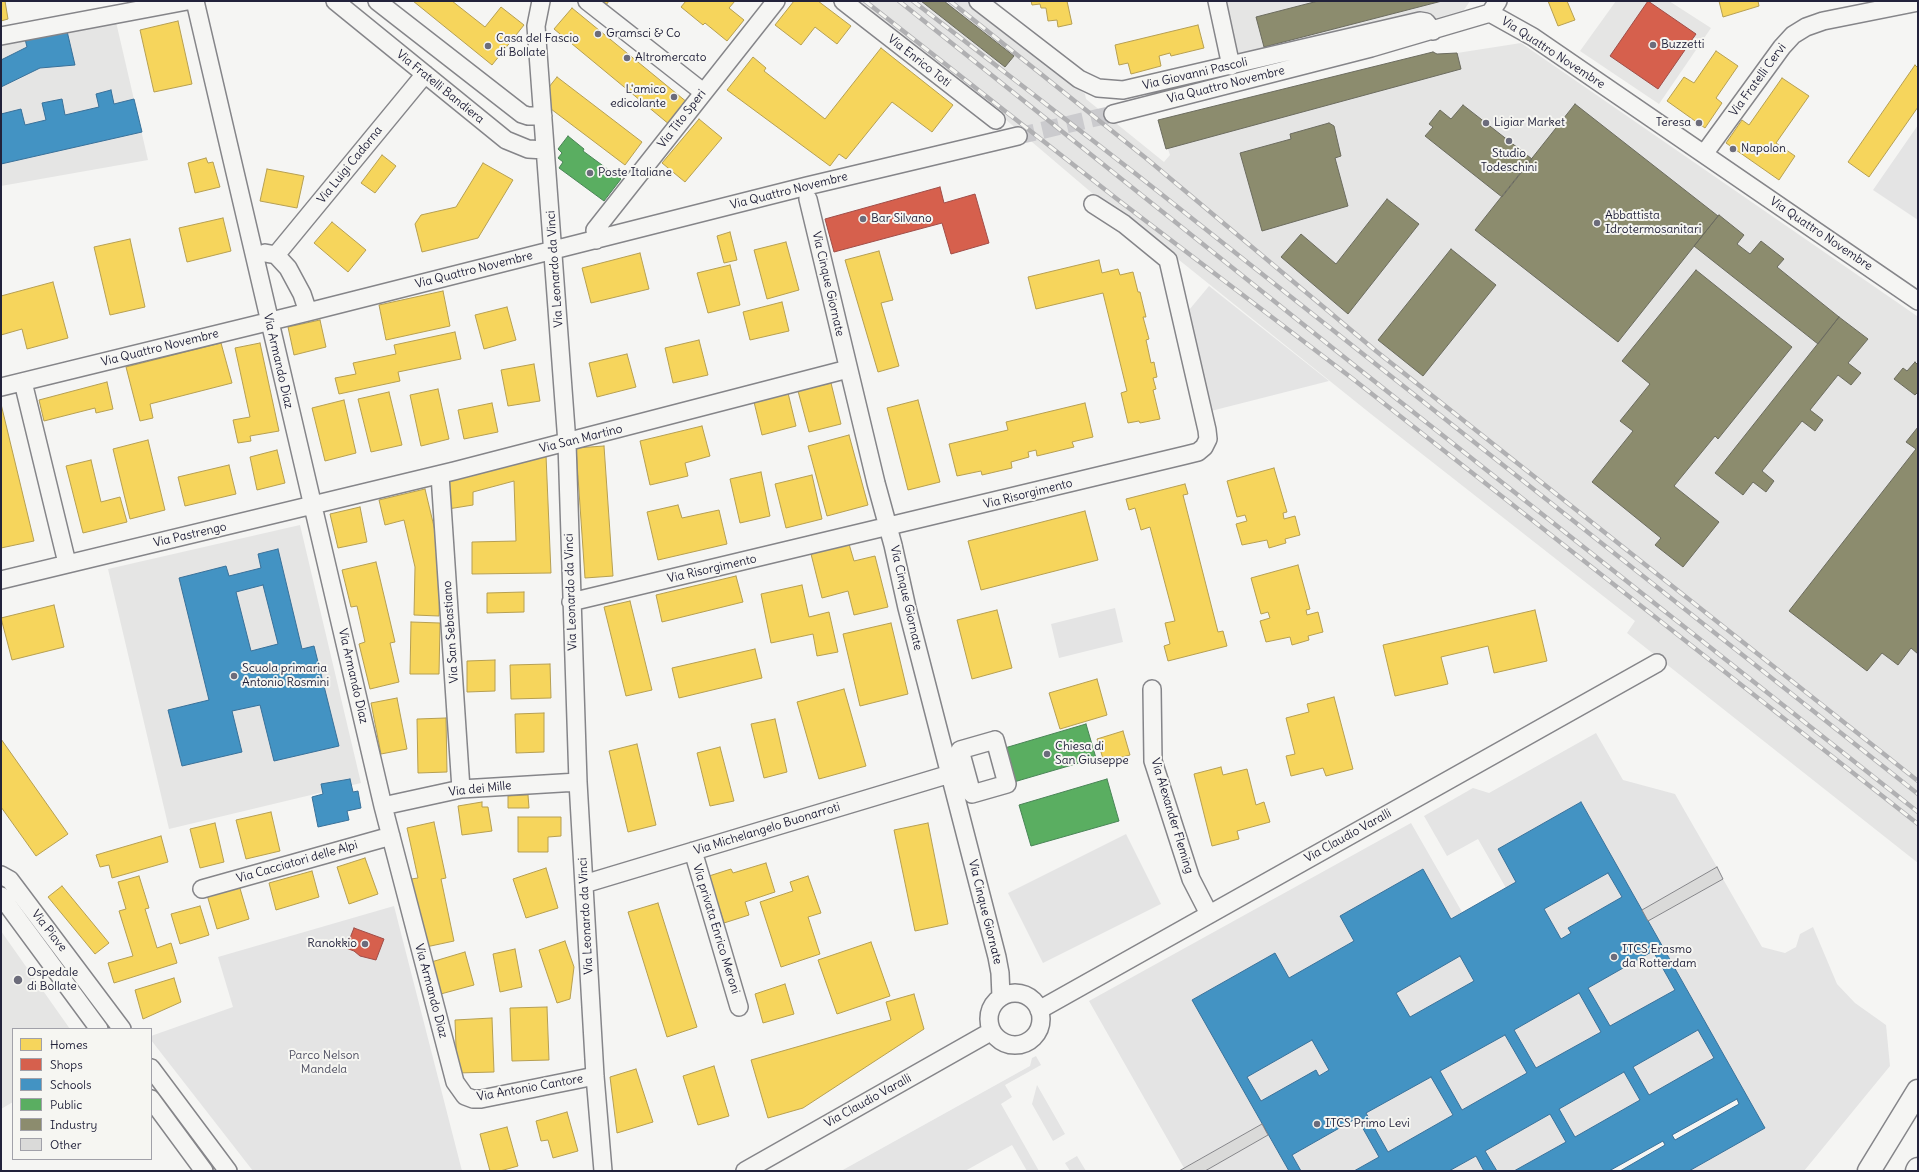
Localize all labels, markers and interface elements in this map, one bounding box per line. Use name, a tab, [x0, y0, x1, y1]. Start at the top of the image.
street label: Via Quattro Novembre	[1499, 14, 1607, 92]
place label: Gramsci & Co	[606, 27, 680, 41]
marker: Gramsci & Co	[593, 29, 603, 39]
place label: Casa del Fascio di Bollate	[496, 32, 579, 60]
street label: Via Enrico Toti	[885, 32, 953, 90]
place label: Buzzetti	[1661, 38, 1704, 52]
marker: Buzzetti	[1648, 40, 1658, 50]
marker: Casa del Fascio di Bollate	[483, 41, 493, 51]
street label: Via Fratelli Cervi	[1727, 41, 1789, 119]
street label: Via Fratelli Bandiera	[393, 47, 487, 127]
place label: Altromercato	[635, 51, 706, 65]
marker: Altromercato	[622, 53, 632, 63]
street label: Via Giovanni Pascoli	[1141, 55, 1249, 93]
street label: Via Quattro Novembre	[1166, 63, 1286, 107]
place label: L'amico edicolante	[610, 83, 666, 111]
street label: Via Tito Speri	[655, 87, 709, 151]
marker: L'amico edicolante	[669, 92, 679, 102]
place label: Ligiar Market	[1494, 116, 1565, 130]
place label: Teresa	[1656, 116, 1691, 130]
marker: Ligiar Market	[1481, 118, 1491, 128]
marker: Teresa	[1694, 118, 1704, 128]
street label: Via Luigi Cadorna	[314, 123, 386, 207]
marker: Studio Todeschini	[1504, 136, 1514, 146]
place label: Napolon	[1741, 142, 1786, 156]
marker: Napolon	[1728, 144, 1738, 154]
place label: Studio Todeschini	[1481, 147, 1537, 175]
place label: Poste Italiane	[598, 166, 672, 180]
marker: Poste Italiane	[585, 168, 595, 178]
street label: Via Quattro Novembre	[729, 169, 849, 213]
street label: Via Quattro Novembre	[1767, 194, 1875, 274]
place label: Abbattista Idrotermosanitari	[1605, 209, 1701, 237]
street label: Via Leonardo da Vinci	[544, 210, 566, 328]
place label: Bar Silvano	[871, 212, 932, 226]
marker: Bar Silvano	[858, 214, 868, 224]
marker: Abbattista Idrotermosanitari	[1592, 218, 1602, 228]
street label: Via Cinque Giornate	[809, 230, 847, 338]
street label: Via Quattro Novembre	[414, 248, 534, 292]
street label: Via Armando Diaz	[260, 312, 296, 410]
street label: Via Quattro Novembre	[100, 326, 220, 370]
street label: Via San Martino	[538, 422, 624, 456]
street label: Via Risorgimento	[982, 476, 1074, 512]
street label: Via Pastrengo	[152, 520, 228, 550]
street label: Via Leonardo da Vinci	[562, 533, 580, 651]
street label: Via Cinque Giornate	[887, 544, 925, 652]
street label: Via Risorgimento	[666, 552, 758, 586]
street label: Via San Sebastiano	[440, 580, 462, 684]
street label: Via Armando Diaz	[335, 627, 371, 725]
place label: Scuola primaria Antonio Rosmini	[242, 662, 329, 690]
marker: Scuola primaria Antonio Rosmini	[229, 671, 239, 681]
place label: Chiesa di San Giuseppe	[1055, 740, 1129, 768]
marker: Chiesa di San Giuseppe	[1042, 749, 1052, 759]
street label: Via Alexander Fleming	[1148, 756, 1196, 876]
street label: Via dei Mille	[448, 779, 512, 799]
street label: Via Michelangelo Buonarroti	[692, 800, 842, 858]
street label: Via Claudio Varalli	[1302, 806, 1394, 866]
street label: Via Cacciatori delle Alpi	[235, 838, 359, 886]
street label: Via Leonardo da Vinci	[576, 857, 596, 975]
street label: Via Cinque Giornate	[965, 858, 1005, 966]
street label: Via privata Enrico Meroni	[689, 862, 743, 996]
street label: Via Piave	[28, 907, 70, 955]
place label: Ranokkio	[307, 937, 357, 951]
marker: Ranokkio	[360, 939, 370, 949]
street label: Via Armando Diaz	[411, 942, 451, 1040]
place label: ITCS Erasmo da Rotterdam	[1622, 943, 1697, 971]
marker: ITCS Erasmo da Rotterdam	[1609, 952, 1619, 962]
place label: Ospedale di Bollate	[27, 966, 78, 994]
marker: Ospedale di Bollate	[12, 974, 24, 986]
legend	[12, 1028, 152, 1160]
text: Homes	[50, 1037, 88, 1052]
park label: Parco Nelson Mandela	[289, 1049, 359, 1077]
text: Shops	[50, 1057, 83, 1072]
street label: Via Claudio Varalli	[822, 1071, 914, 1131]
street label: Via Antonio Cantore	[476, 1072, 584, 1104]
text: Schools	[50, 1077, 91, 1092]
text: Public	[50, 1097, 82, 1112]
text: Industry	[50, 1117, 97, 1132]
place label: ITCS Primo Levi	[1325, 1117, 1410, 1131]
marker: ITCS Primo Levi	[1312, 1119, 1322, 1129]
text: Other	[50, 1137, 82, 1152]

